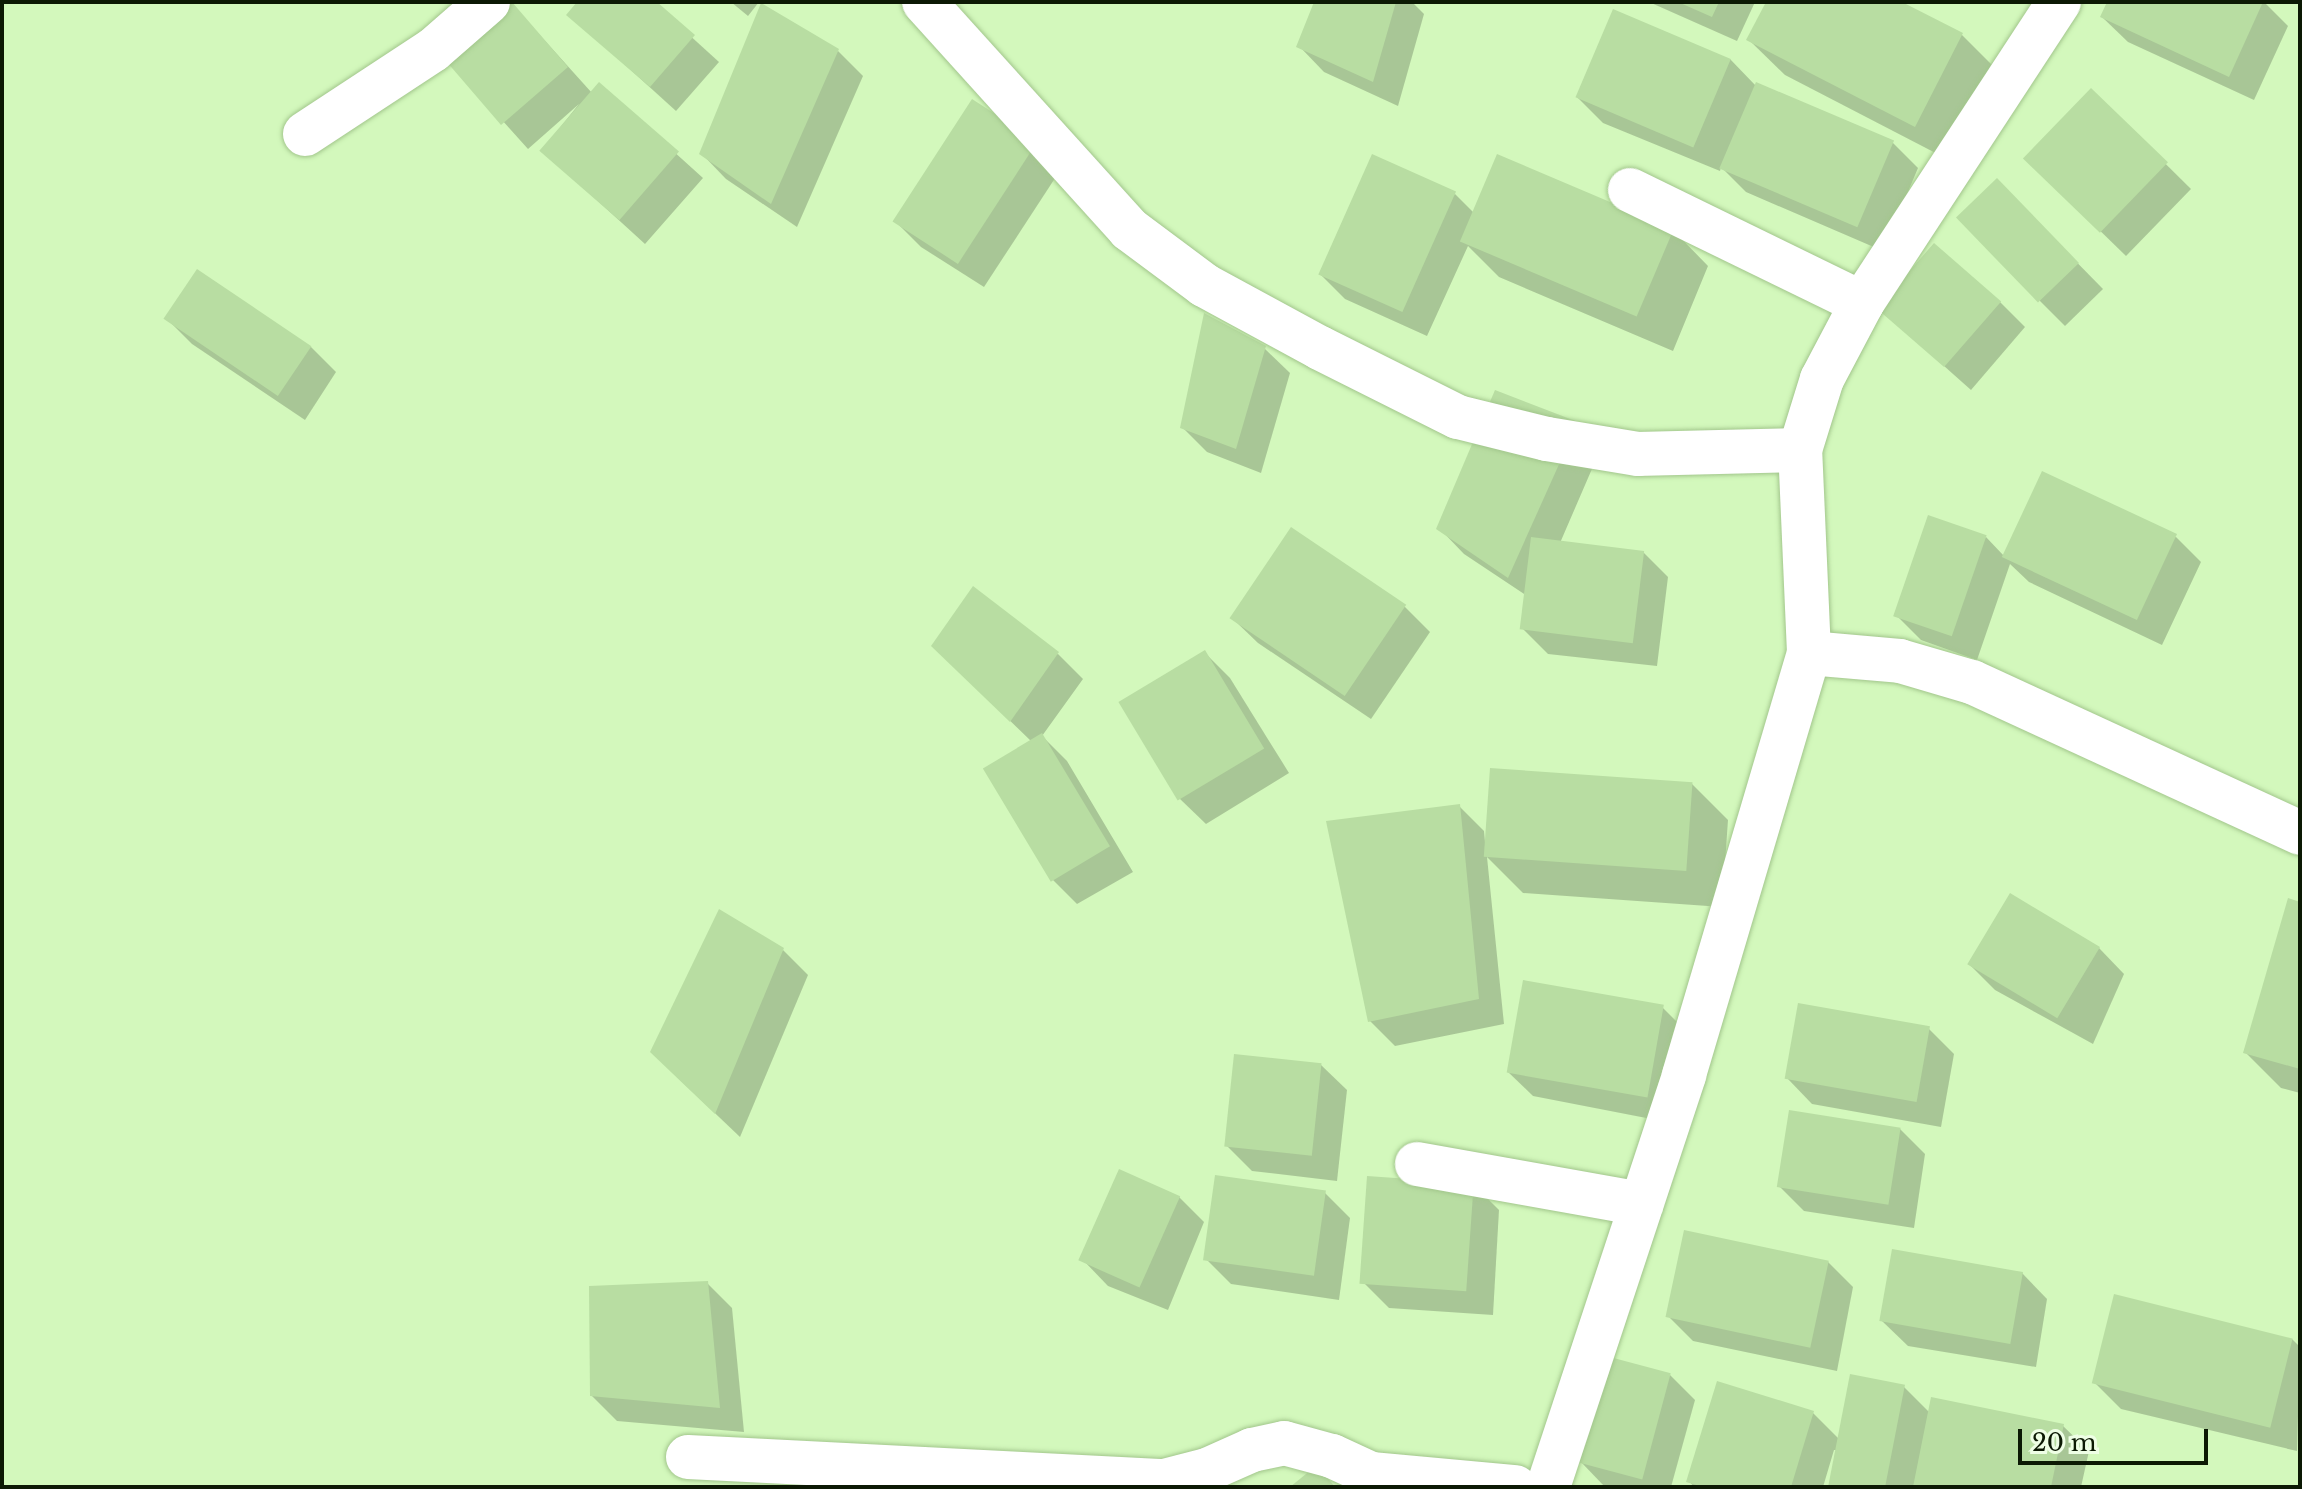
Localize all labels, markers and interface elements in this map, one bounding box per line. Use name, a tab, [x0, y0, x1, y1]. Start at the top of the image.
scale bar	[2022, 1413, 2212, 1463]
text: 20 m	[2032, 1428, 2097, 1457]

